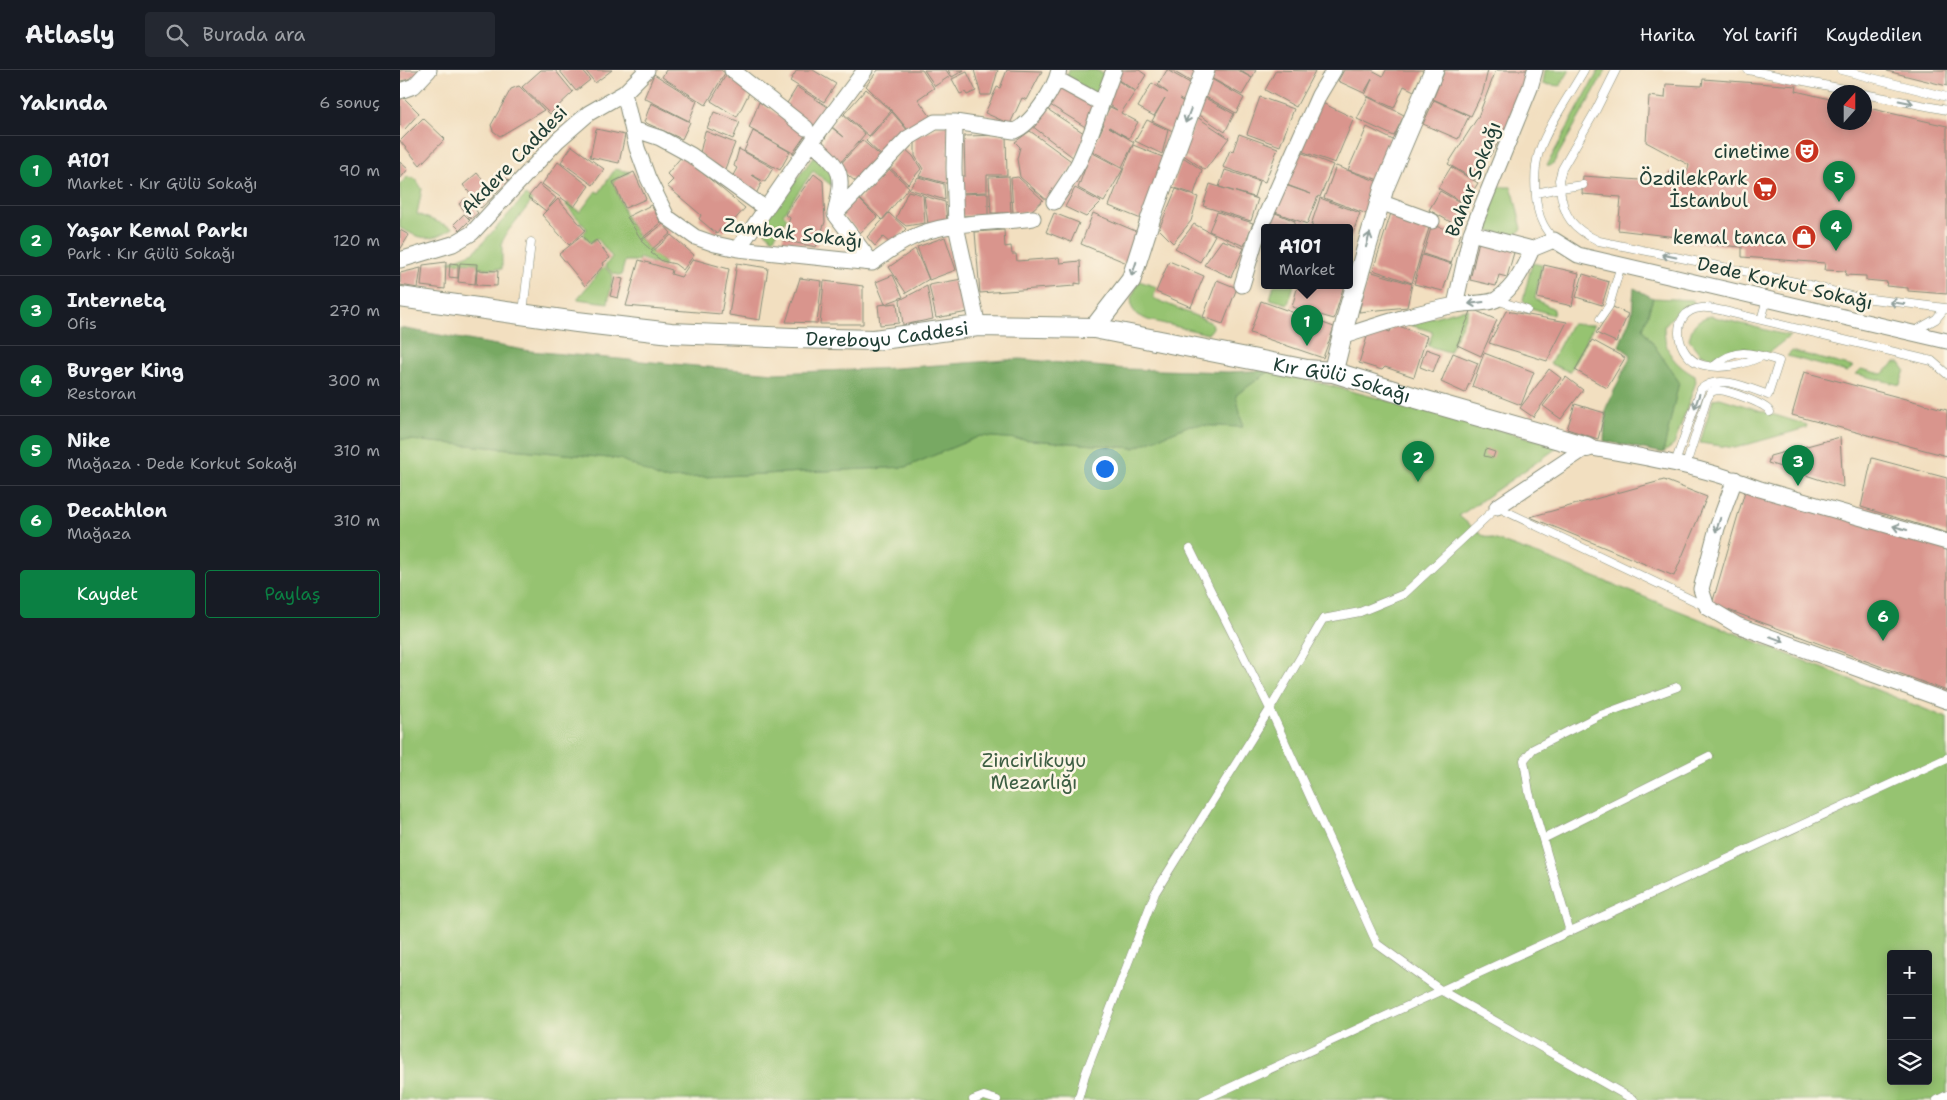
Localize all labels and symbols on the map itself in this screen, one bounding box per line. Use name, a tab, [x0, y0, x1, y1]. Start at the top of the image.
north arrow	[1827, 85, 1872, 130]
one-way arrow	[1897, 98, 1913, 107]
street label: Akdere Caddesi	[455, 100, 573, 220]
one-way arrow	[1183, 107, 1192, 123]
street label: Bahar Sokağı	[1440, 118, 1506, 240]
theatre icon: cinetime	[1794, 138, 1820, 164]
place label: cinetime	[1714, 139, 1790, 164]
pin: 5	[1823, 161, 1855, 202]
place label: ÖzdilekPark İstanbul	[1639, 166, 1748, 213]
supermarket icon: ÖzdilekPark İstanbul	[1752, 176, 1778, 202]
pin: 4	[1820, 210, 1852, 251]
street label: Zambak Sokağı	[722, 212, 864, 254]
shop icon: kemal tanca	[1791, 224, 1817, 250]
place label: kemal tanca	[1673, 225, 1786, 250]
one-way arrow	[1363, 233, 1373, 249]
one-way arrow	[1662, 251, 1678, 260]
street label: Dede Korkut Sokağı	[1695, 251, 1875, 315]
one-way arrow	[1129, 260, 1138, 276]
one-way arrow	[1889, 297, 1905, 307]
one-way arrow	[1468, 298, 1484, 308]
pin: 1	[1291, 305, 1323, 346]
street label: Dereboyu Caddesi	[805, 315, 970, 353]
street label: Kır Gülü Sokağı	[1271, 351, 1414, 408]
one-way arrow	[1691, 393, 1701, 409]
pin: 2	[1402, 441, 1434, 482]
pin: 3	[1782, 445, 1814, 486]
your location	[1092, 456, 1118, 482]
one-way arrow	[1713, 516, 1723, 532]
one-way arrow	[1893, 522, 1909, 532]
pin: 6	[1867, 600, 1899, 641]
one-way arrow	[1768, 635, 1784, 644]
park label: Zincirlikuyu Mezarlığı	[982, 748, 1086, 795]

